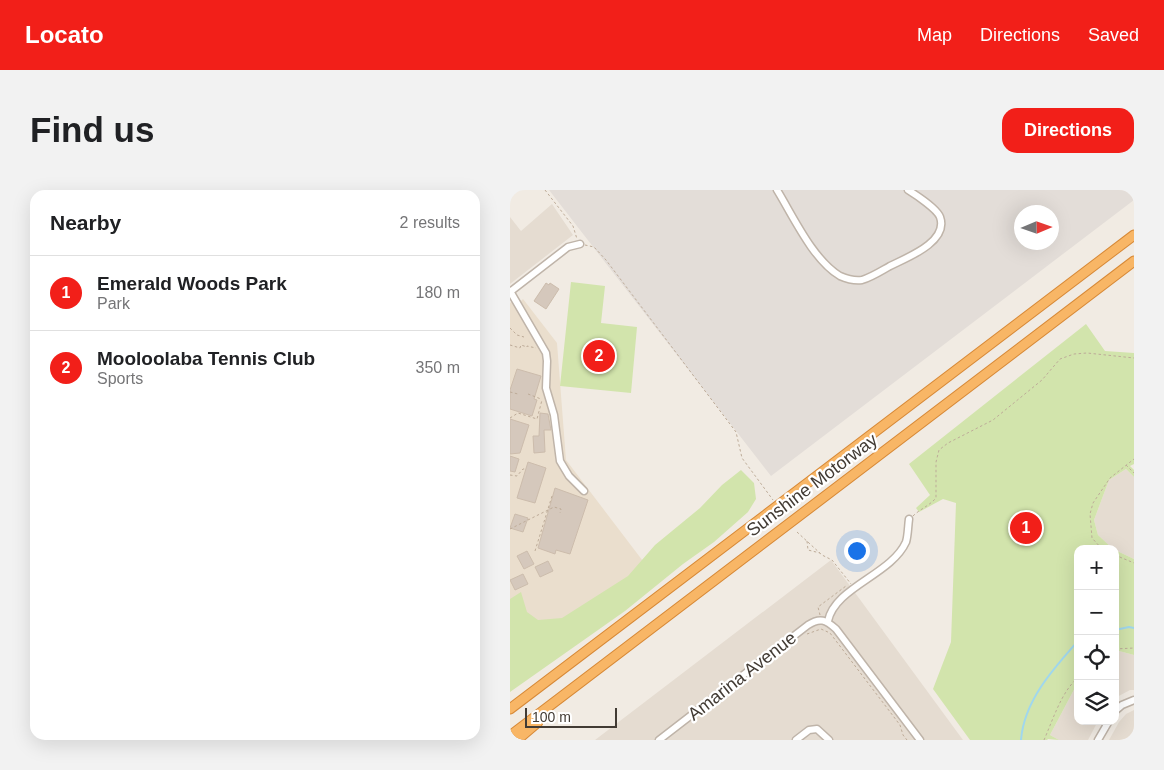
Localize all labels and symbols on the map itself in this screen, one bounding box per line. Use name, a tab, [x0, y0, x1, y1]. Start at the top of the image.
north arrow	[1014, 205, 1059, 250]
pin: 2	[583, 337, 615, 375]
street label: Sunshine Motorway	[743, 429, 881, 541]
pin: 1	[1010, 509, 1042, 547]
your location	[844, 538, 870, 564]
street label: Amarina Avenue	[684, 628, 800, 724]
scale bar	[525, 705, 618, 728]

